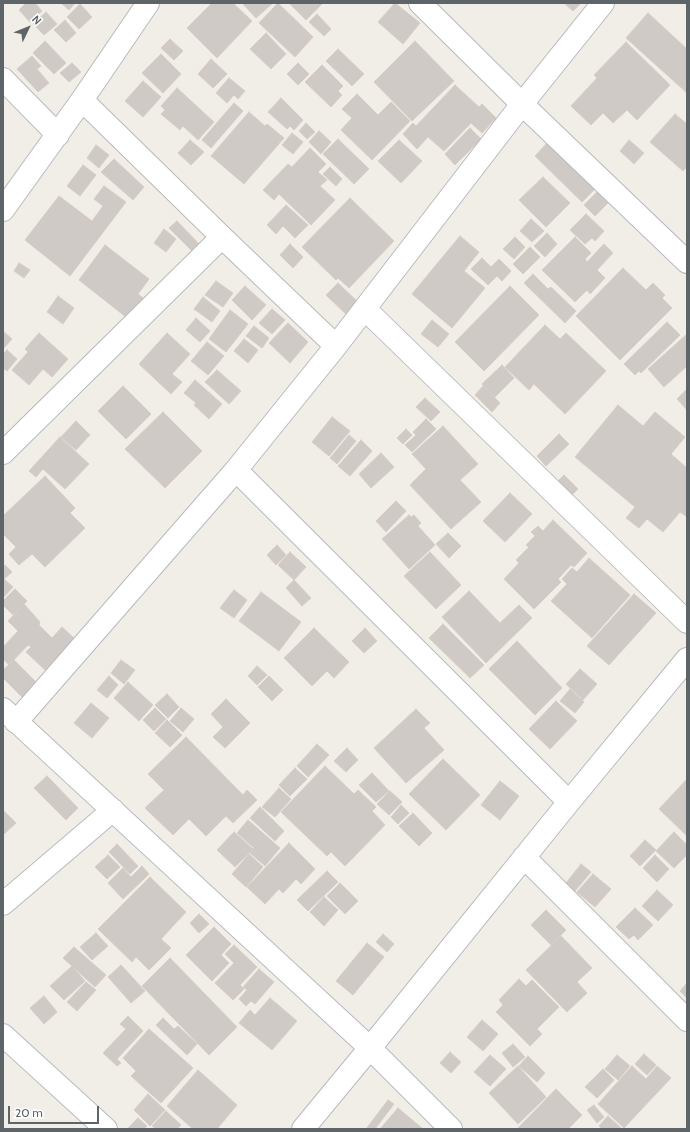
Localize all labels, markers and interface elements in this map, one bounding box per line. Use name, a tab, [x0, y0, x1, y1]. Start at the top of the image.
north arrow	[8, 8, 48, 48]
text: N	[29, 12, 45, 27]
scale bar	[10, 1098, 101, 1124]
text: 20 m	[15, 1105, 43, 1120]

